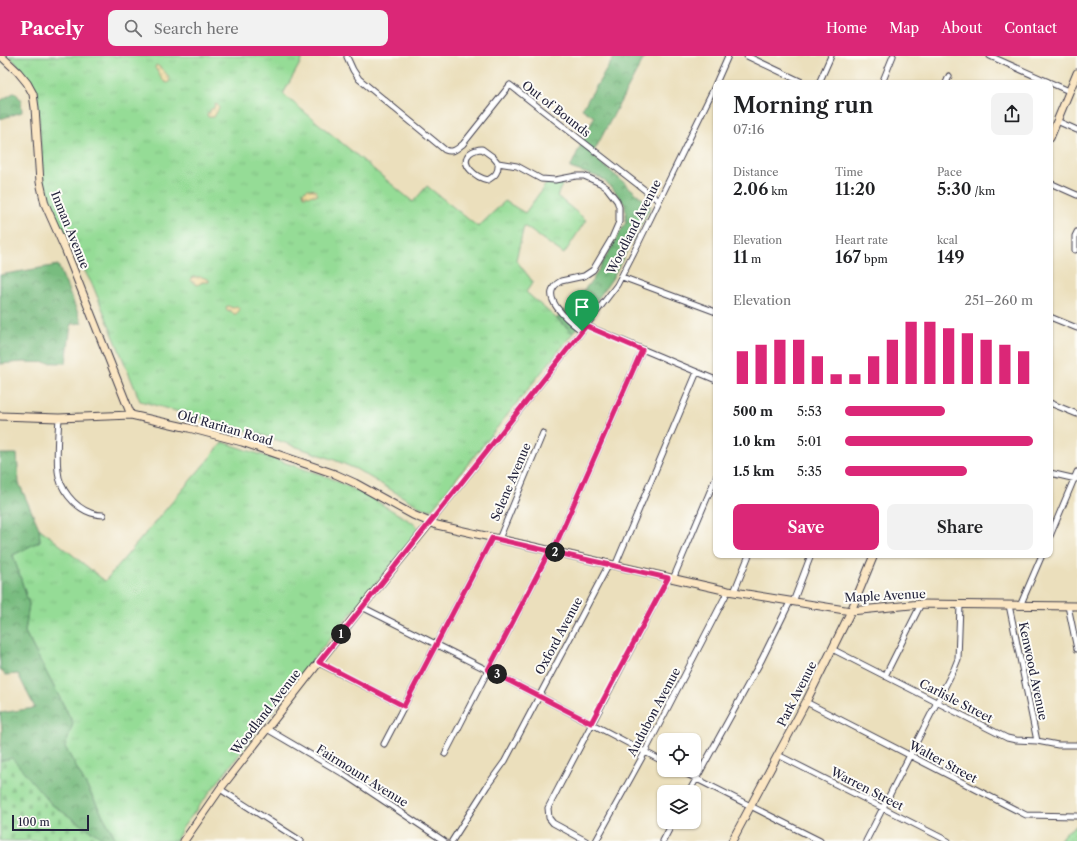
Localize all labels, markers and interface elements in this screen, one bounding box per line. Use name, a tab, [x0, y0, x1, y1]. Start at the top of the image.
search box	[108, 10, 388, 46]
text: Pacely	[20, 17, 84, 40]
icon: search	[122, 17, 144, 39]
text: Search here	[154, 19, 239, 38]
text: Home	[826, 19, 867, 37]
text: Map	[889, 19, 919, 37]
text: About	[941, 19, 982, 37]
text: Contact	[1004, 19, 1057, 37]
street label: Out of Bounds	[519, 77, 594, 140]
text: Morning run	[733, 92, 873, 119]
button: share	[991, 93, 1033, 135]
text: 07:16	[733, 121, 764, 137]
text: Distance	[733, 165, 779, 179]
text: Time	[835, 165, 863, 179]
text: Pace	[937, 165, 962, 179]
street label: Woodland Avenue	[603, 177, 664, 278]
text: 2.06	[733, 179, 768, 199]
text: 11:20	[835, 179, 876, 199]
text: 5:30	[937, 179, 972, 199]
text: km	[768, 184, 788, 198]
text: /km	[972, 184, 995, 198]
street label: Inman Avenue	[48, 189, 93, 271]
text: Elevation	[733, 233, 782, 247]
text: Heart rate	[835, 233, 888, 247]
text: kcal	[937, 233, 958, 247]
text: 11	[733, 247, 748, 267]
text: 167	[835, 247, 861, 267]
text: 149	[937, 247, 965, 267]
text: m	[748, 252, 761, 266]
text: bpm	[861, 252, 888, 266]
pin	[565, 290, 599, 331]
text: Elevation	[733, 292, 791, 308]
text: 251–260 m	[964, 292, 1033, 308]
icon: arrive	[571, 296, 593, 318]
text: 500 m	[733, 403, 773, 419]
text: 5:53	[797, 403, 822, 419]
street label: Old Raritan Road	[176, 407, 275, 449]
text: 1.0 km	[733, 433, 775, 449]
text: 5:01	[797, 433, 821, 449]
street label: Selene Avenue	[487, 440, 534, 523]
text: 1.5 km	[733, 463, 774, 479]
text: 5:35	[797, 463, 822, 479]
button: Save	[733, 504, 879, 550]
button: Share	[887, 504, 1033, 550]
pin: 2	[545, 542, 565, 562]
text: 2	[552, 545, 558, 559]
street label: Maple Avenue	[844, 586, 926, 605]
street label: Oxford Avenue	[532, 594, 585, 677]
street label: Kenwood Avenue	[1016, 620, 1051, 722]
pin: 1	[331, 624, 351, 644]
text: 1	[339, 627, 343, 641]
street label: Park Avenue	[774, 658, 820, 729]
pin: 3	[487, 664, 507, 684]
street label: Audubon Avenue	[623, 665, 683, 760]
street label: Woodland Avenue	[227, 666, 304, 758]
text: 3	[494, 667, 500, 681]
street label: Carlisle Street	[917, 676, 996, 726]
map controls	[657, 733, 701, 829]
button: locate	[657, 733, 701, 777]
street label: Walter Street	[906, 737, 981, 786]
street label: Fairmount Avenue	[314, 741, 411, 810]
street label: Warren Street	[827, 763, 907, 814]
button: layers	[657, 785, 701, 829]
scale bar	[12, 813, 89, 832]
text: 100 m	[18, 815, 50, 829]

